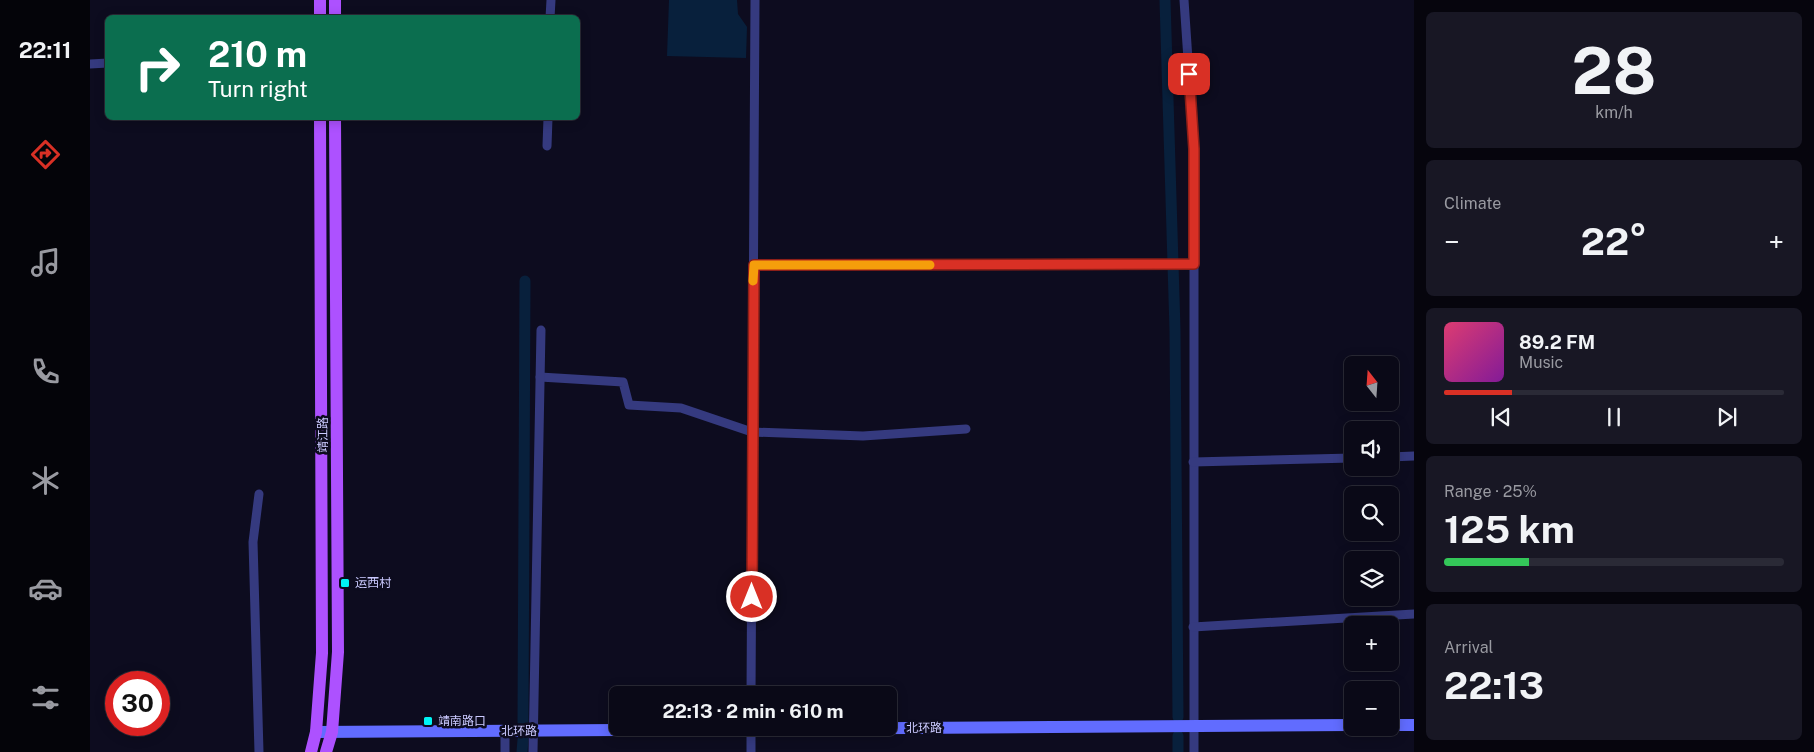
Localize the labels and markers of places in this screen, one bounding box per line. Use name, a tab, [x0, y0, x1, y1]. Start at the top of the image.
pin	[1168, 53, 1210, 95]
place label: 运西村	[355, 576, 392, 590]
marker: 运西村	[339, 577, 351, 589]
place label: 靖南路口	[438, 714, 486, 728]
marker: 靖南路口	[422, 715, 434, 727]

